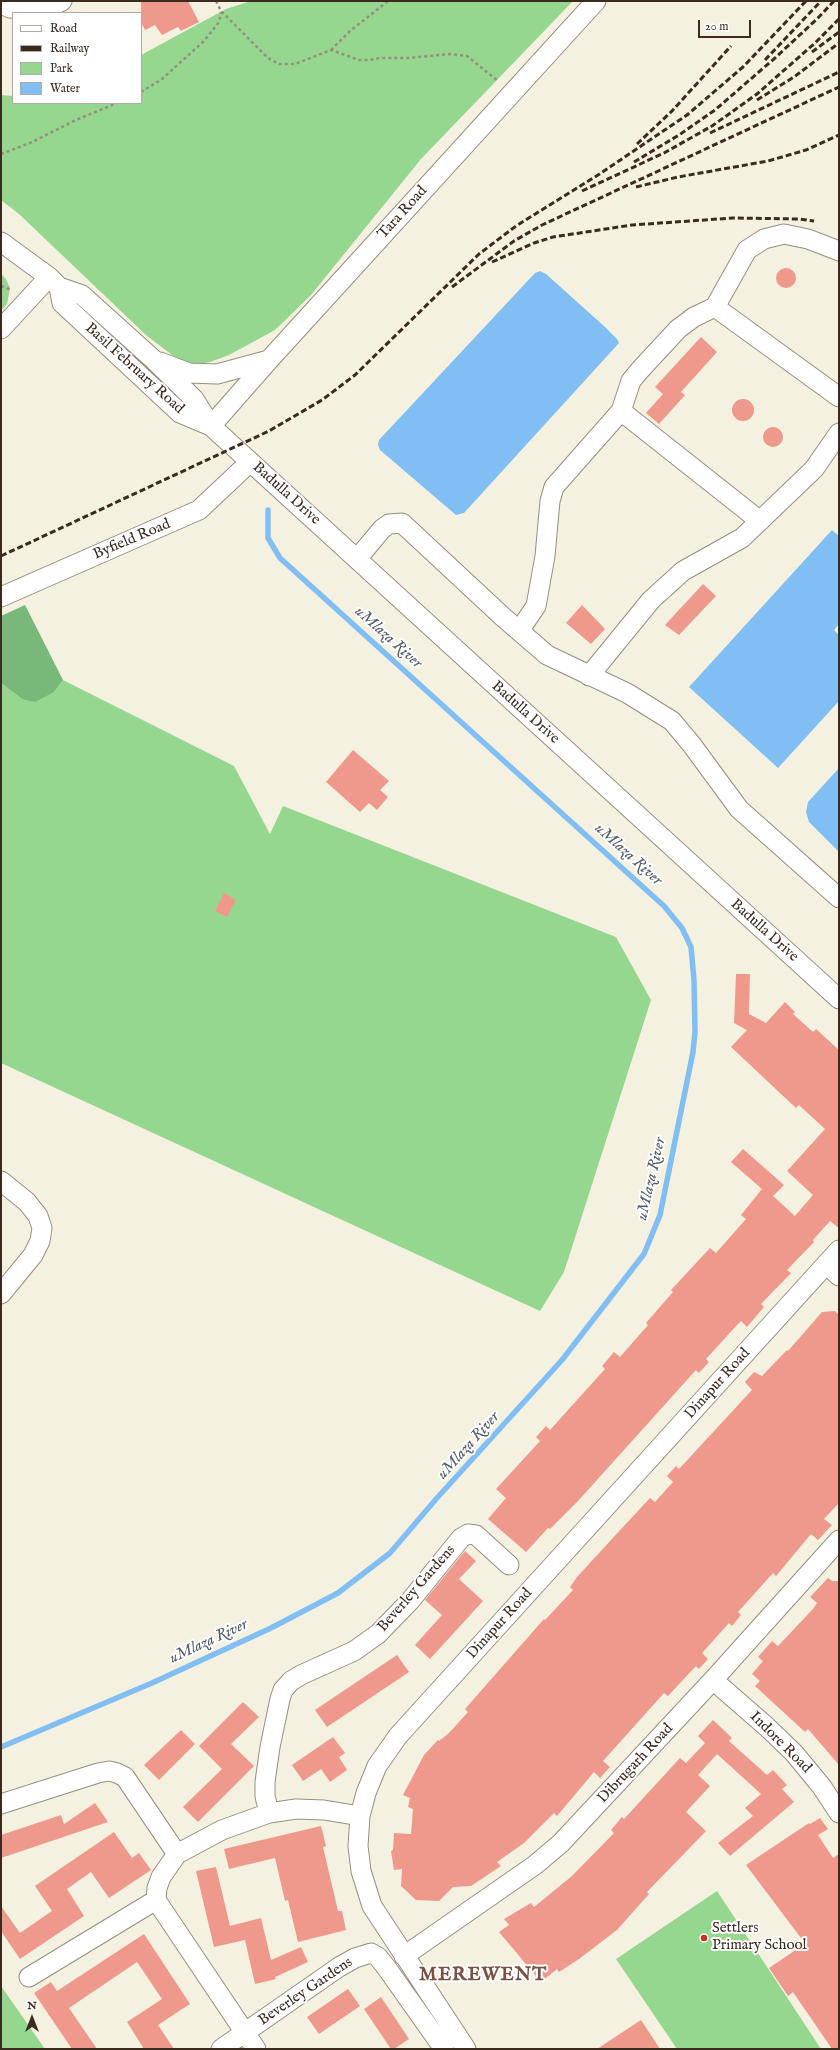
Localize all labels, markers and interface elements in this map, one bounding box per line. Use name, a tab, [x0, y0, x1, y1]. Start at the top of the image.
legend	[12, 12, 142, 104]
scale bar	[700, 12, 753, 38]
text: 20 m	[705, 19, 728, 34]
text: Road	[50, 21, 77, 36]
text: Railway	[50, 41, 89, 56]
text: Park	[50, 61, 73, 76]
text: Water	[50, 81, 80, 96]
street label: Tara Road	[374, 183, 432, 243]
street label: Basil February Road	[81, 320, 187, 418]
street label: Badulla Drive	[248, 459, 324, 529]
street label: Byfield Road	[91, 516, 173, 564]
water label: uMlaza River	[350, 603, 426, 673]
street label: Badulla Drive	[487, 678, 563, 748]
water label: uMlaza River	[590, 820, 666, 890]
street label: Badulla Drive	[726, 896, 802, 966]
water label: uMlaza River	[633, 1136, 671, 1222]
street label: Dinapur Road	[682, 1345, 754, 1423]
water label: uMlaza River	[434, 1408, 504, 1484]
street label: Beverley Gardens	[374, 1542, 460, 1636]
street label: Dinapur Road	[464, 1585, 536, 1663]
water label: uMlaza River	[167, 1616, 251, 1668]
street label: Indore Road	[745, 1708, 815, 1778]
street label: Dibrugarh Road	[594, 1720, 678, 1808]
place label: Settlers Primary School	[712, 1920, 807, 1955]
marker: Settlers Primary School	[699, 1933, 709, 1943]
street label: Beverley Gardens	[256, 1954, 356, 2030]
district label: MEREWENT	[419, 1965, 547, 1987]
north arrow	[12, 1998, 52, 2038]
text: N	[27, 1999, 37, 2013]

